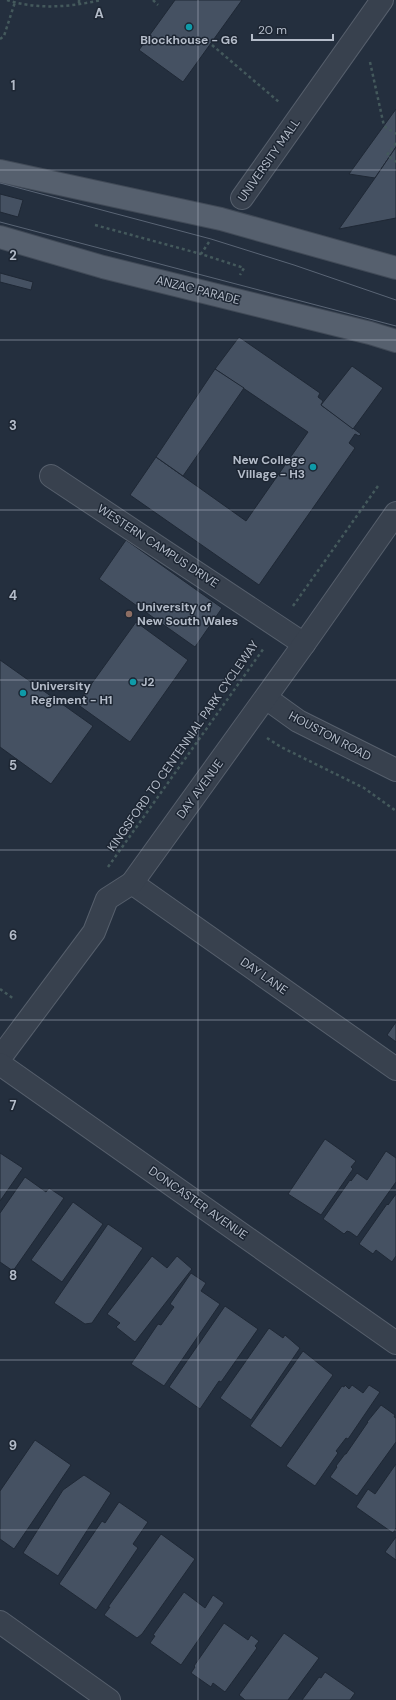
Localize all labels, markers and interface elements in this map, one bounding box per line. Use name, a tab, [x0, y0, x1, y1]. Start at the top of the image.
text: A	[94, 5, 104, 22]
scale bar	[252, 16, 333, 42]
marker: Blockhouse - G6	[184, 22, 194, 32]
text: 20 m	[258, 22, 287, 38]
place label: Blockhouse - G6	[140, 32, 238, 48]
text: 1	[11, 77, 15, 94]
street label: UNIVERSITY MALL	[234, 115, 304, 205]
text: 2	[9, 247, 17, 264]
street label: ANZAC PARADE	[154, 272, 242, 308]
text: 3	[9, 417, 17, 434]
place label: New College Village - H3	[233, 452, 305, 482]
marker: New College Village - H3	[308, 462, 318, 472]
street label: WESTERN CAMPUS DRIVE	[94, 501, 222, 591]
text: 4	[9, 587, 17, 604]
place label: University of New South Wales	[137, 599, 238, 629]
marker: University of New South Wales	[124, 609, 134, 619]
street label: KINGSFORD TO CENTENNIAL PARK CYCLEWAY	[104, 637, 262, 854]
place label: J2	[141, 674, 154, 690]
marker: J2	[128, 677, 138, 687]
place label: University Regiment - H1	[31, 678, 112, 708]
marker: University Regiment - H1	[18, 688, 28, 698]
street label: HOUSTON ROAD	[286, 708, 374, 764]
street label: DAY AVENUE	[173, 756, 227, 822]
text: 5	[9, 757, 17, 774]
text: 6	[9, 927, 17, 944]
street label: DAY LANE	[237, 954, 291, 998]
text: 7	[10, 1097, 17, 1114]
street label: DONCASTER AVENUE	[145, 1163, 251, 1243]
text: 8	[9, 1267, 17, 1284]
text: 9	[9, 1437, 17, 1454]

